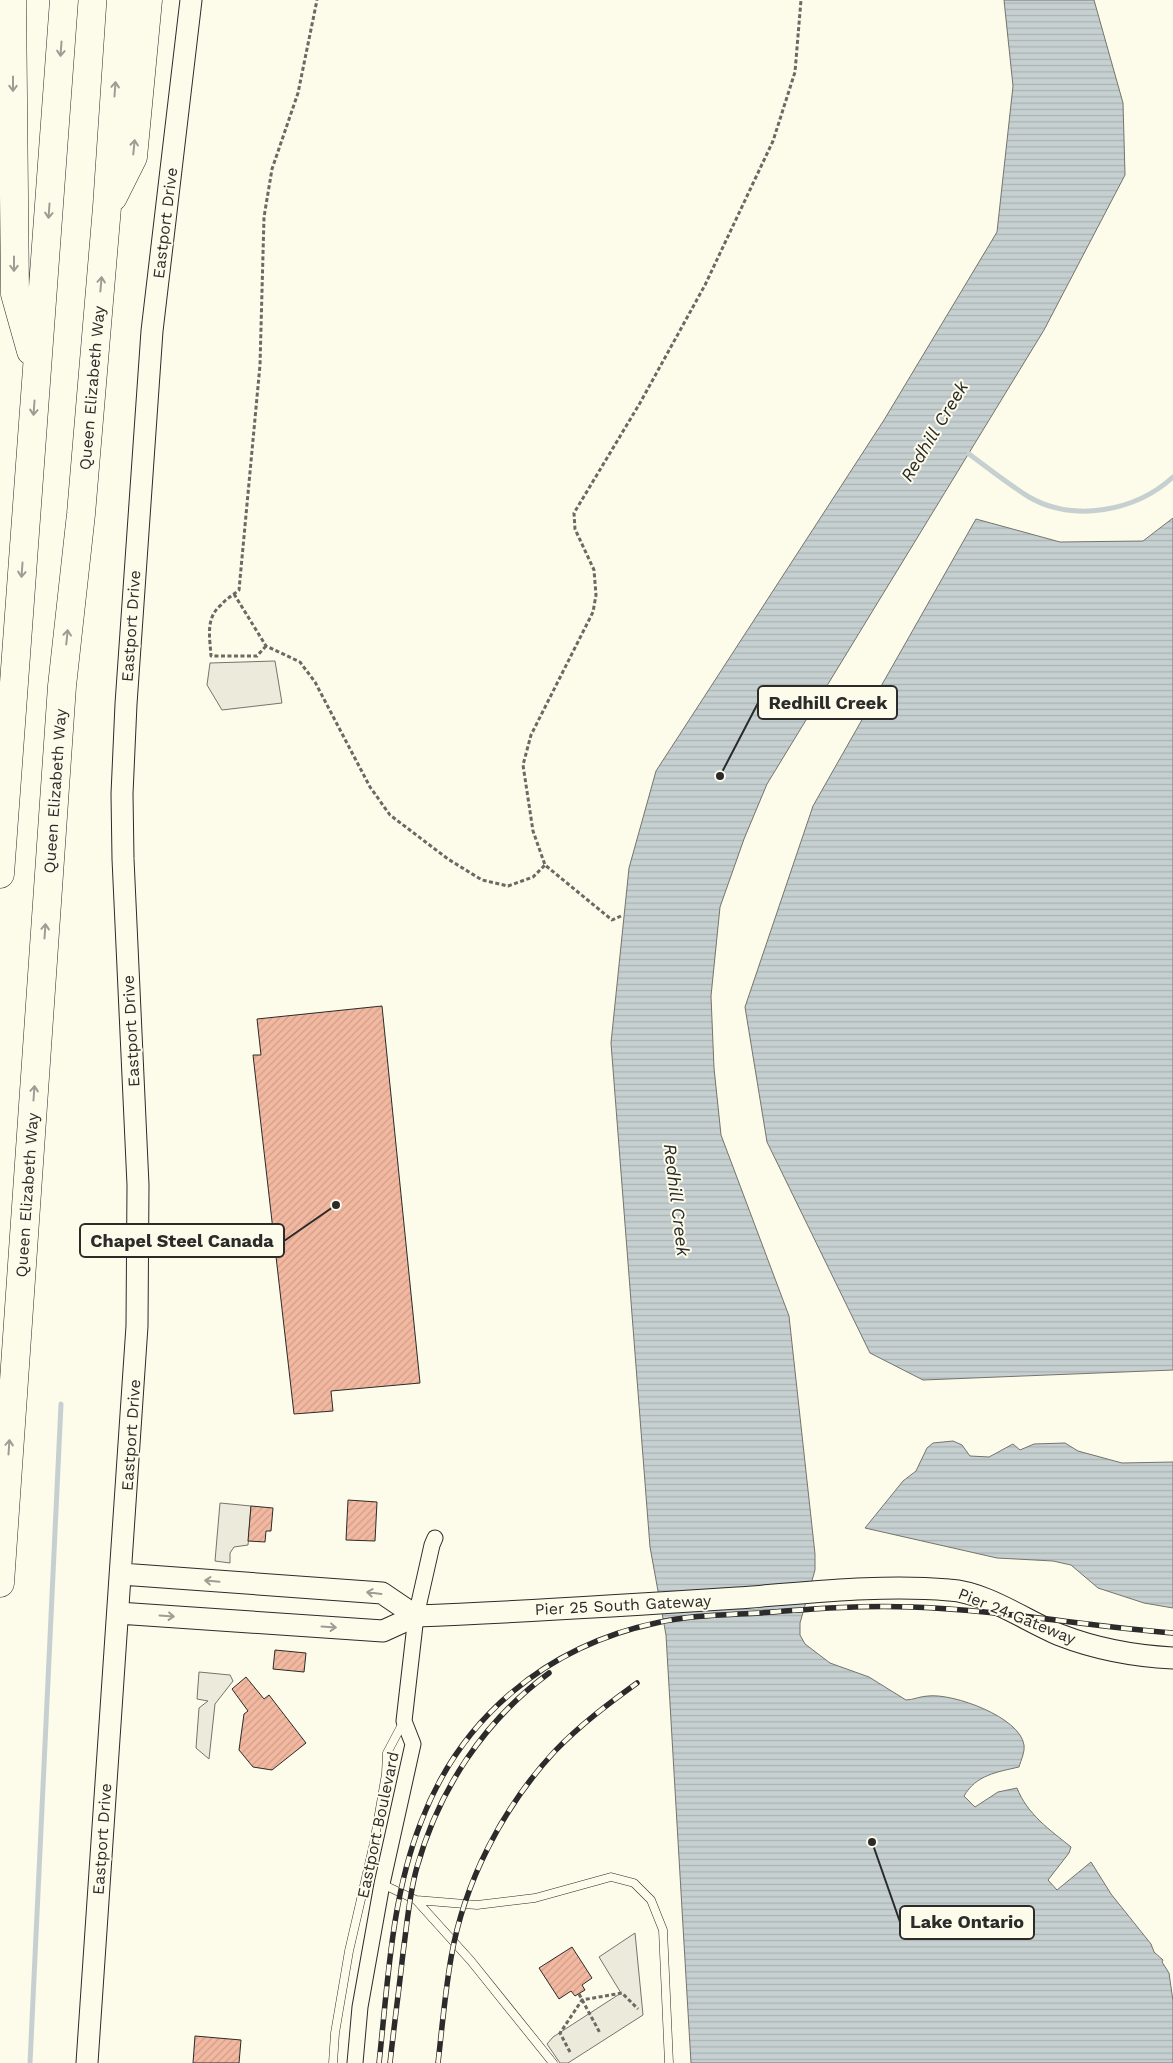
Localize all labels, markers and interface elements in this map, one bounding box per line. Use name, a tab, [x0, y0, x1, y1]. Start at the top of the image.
one-way arrow	[56, 40, 65, 56]
one-way arrow	[9, 75, 18, 91]
one-way arrow	[110, 81, 120, 97]
one-way arrow	[129, 139, 139, 155]
street label: Eastport Drive	[149, 166, 181, 280]
one-way arrow	[44, 202, 53, 218]
one-way arrow	[10, 255, 19, 271]
one-way arrow	[96, 276, 105, 292]
street label: Queen Elizabeth Way	[75, 304, 109, 471]
water label: Redhill Creek	[896, 376, 973, 485]
one-way arrow	[29, 399, 38, 415]
one-way arrow	[17, 561, 27, 577]
street label: Eastport Drive	[118, 569, 144, 683]
one-way arrow	[62, 630, 72, 646]
callout: Redhill Creek	[758, 686, 897, 719]
text: Redhill Creek	[769, 692, 888, 713]
street label: Queen Elizabeth Way	[40, 707, 70, 874]
one-way arrow	[40, 923, 50, 939]
street label: Eastport Drive	[119, 975, 143, 1087]
one-way arrow	[29, 1085, 38, 1101]
street label: Queen Elizabeth Way	[12, 1111, 42, 1278]
water label: Redhill Creek	[660, 1142, 694, 1259]
callout: Chapel Steel Canada	[80, 1224, 284, 1257]
text: Chapel Steel Canada	[90, 1230, 274, 1251]
street label: Eastport Drive	[118, 1378, 144, 1492]
one-way arrow	[5, 1439, 14, 1455]
one-way arrow	[204, 1576, 220, 1585]
street label: Pier 24 Gateway	[955, 1584, 1079, 1649]
one-way arrow	[367, 1588, 383, 1598]
street label: Pier 25 South Gateway	[534, 1591, 713, 1619]
one-way arrow	[158, 1612, 174, 1621]
one-way arrow	[320, 1623, 336, 1632]
street label: Eastport Boulevard	[353, 1750, 403, 1900]
street label: Eastport Drive	[89, 1782, 115, 1896]
callout: Lake Ontario	[900, 1906, 1034, 1939]
text: Lake Ontario	[910, 1911, 1024, 1932]

